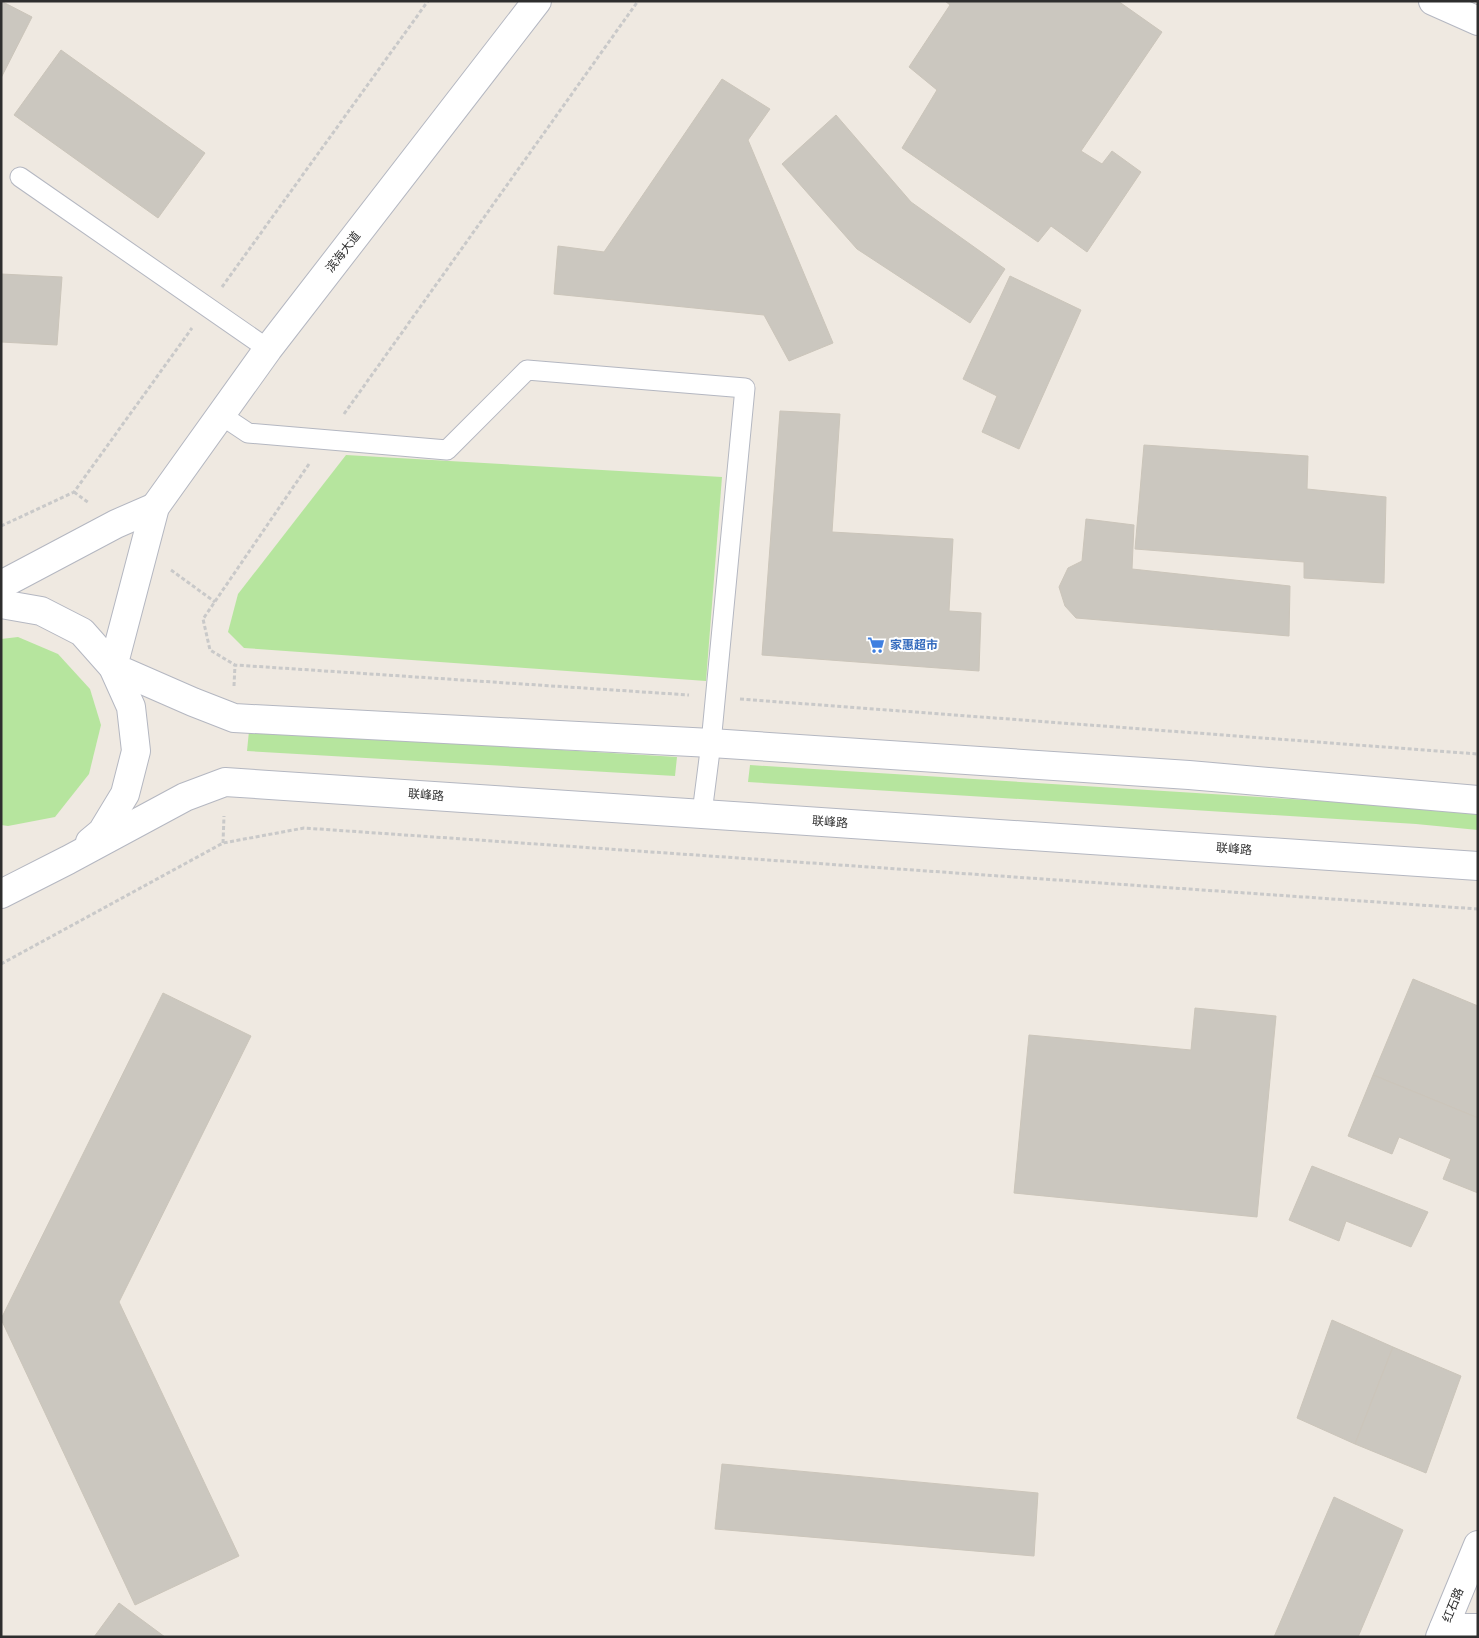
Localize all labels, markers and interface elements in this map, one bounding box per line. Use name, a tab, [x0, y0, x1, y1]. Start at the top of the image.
street label: 滨海大道	[323, 229, 363, 275]
supermarket icon: 家惠超市	[866, 635, 886, 655]
place label: 家惠超市	[890, 638, 938, 652]
street label: 联峰路	[408, 787, 444, 803]
street label: 联峰路	[812, 814, 848, 830]
street label: 联峰路	[1216, 841, 1252, 857]
street label: 红石路	[1440, 1586, 1466, 1624]

